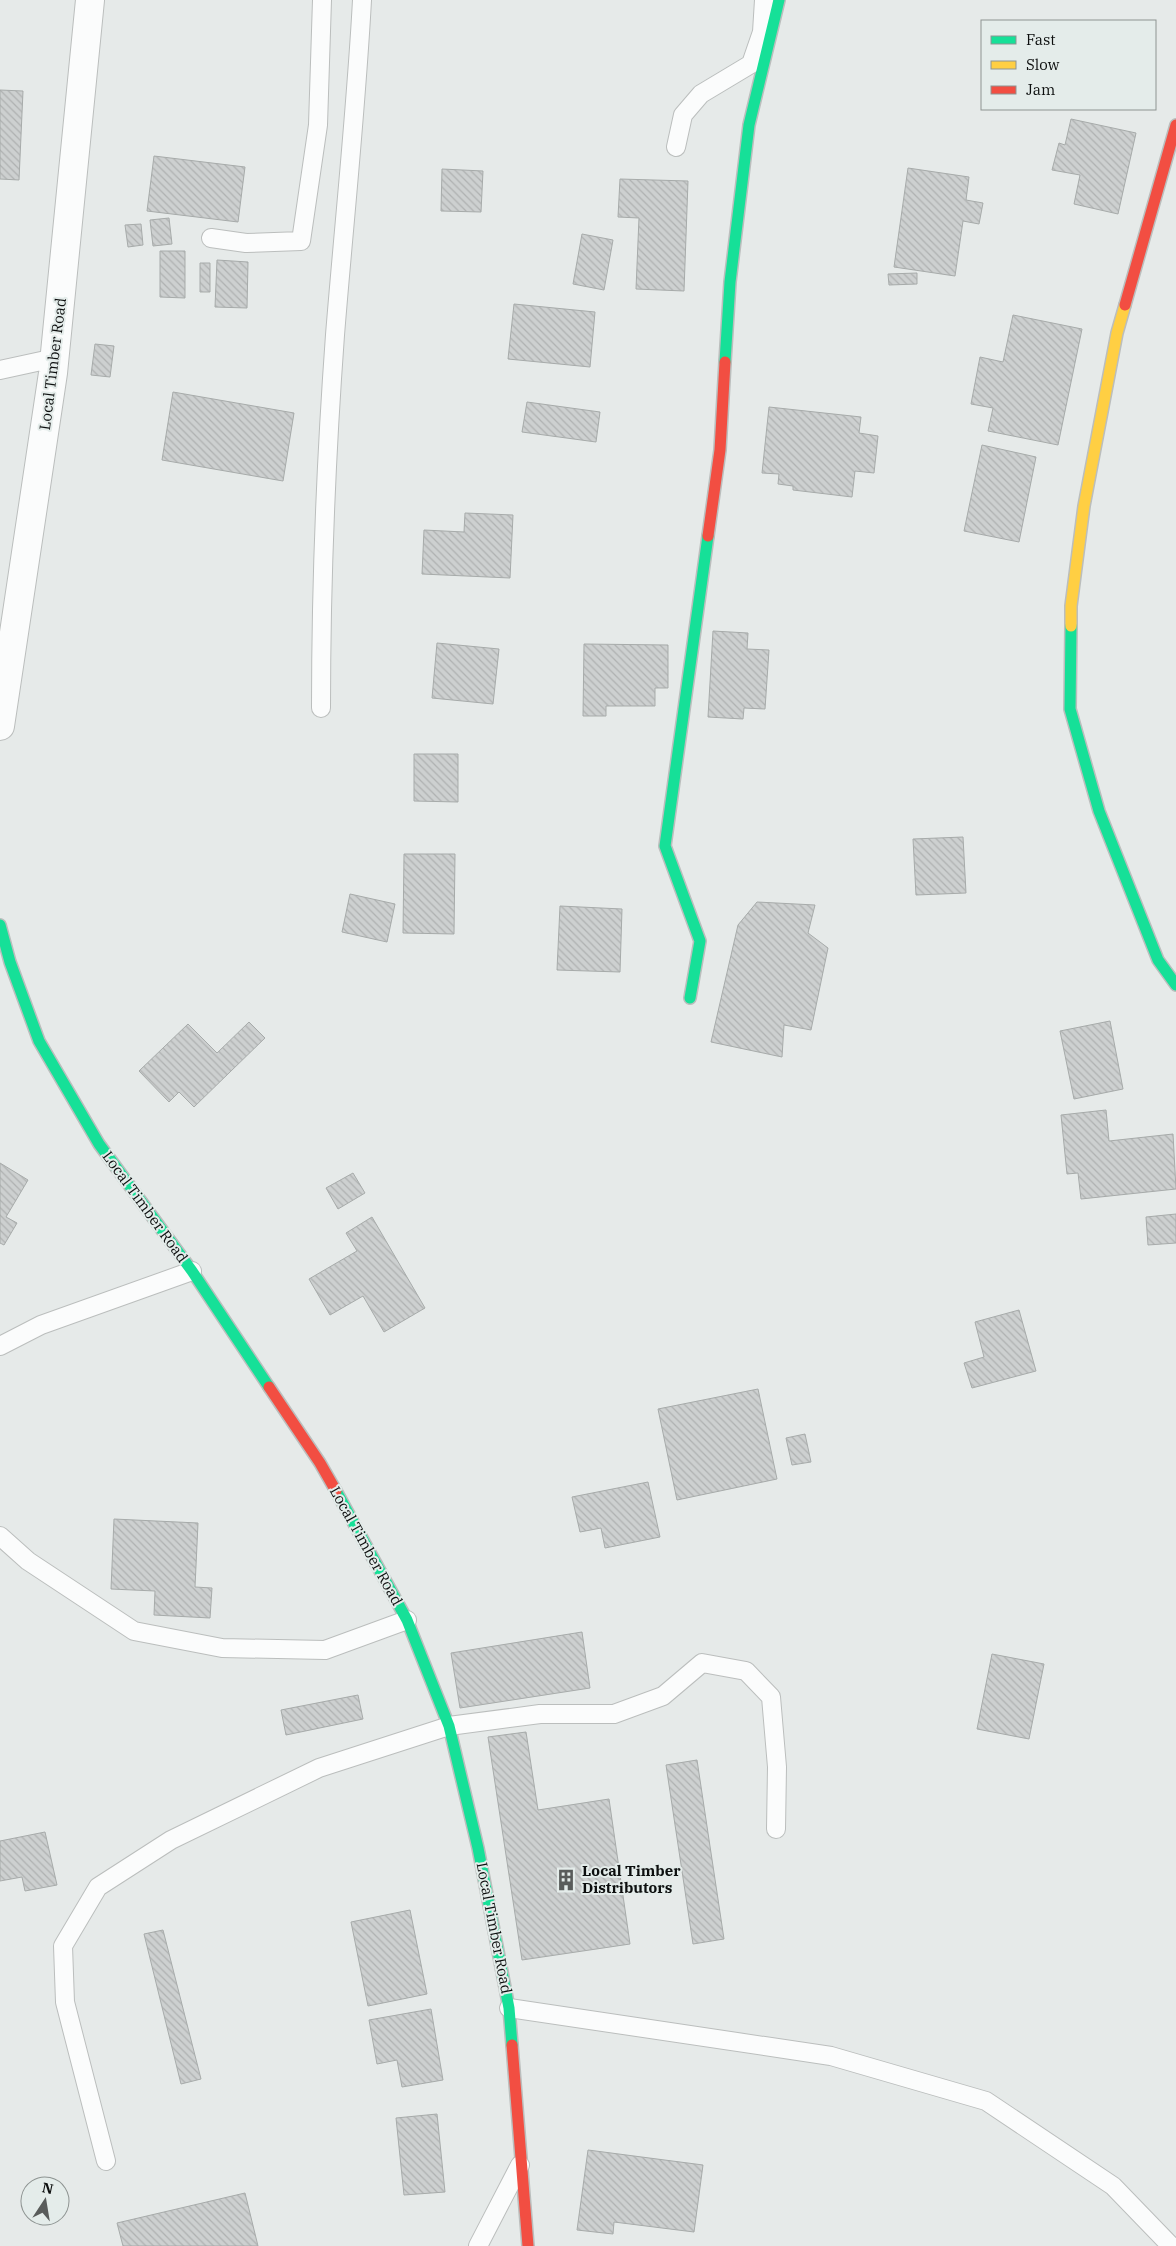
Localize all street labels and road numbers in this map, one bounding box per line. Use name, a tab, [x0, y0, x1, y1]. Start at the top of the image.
street label: Local Timber Road	[35, 297, 70, 431]
street label: Local Timber Road	[99, 1147, 192, 1266]
street label: Local Timber Road	[326, 1483, 407, 1609]
street label: Local Timber Road	[472, 1861, 517, 1995]

